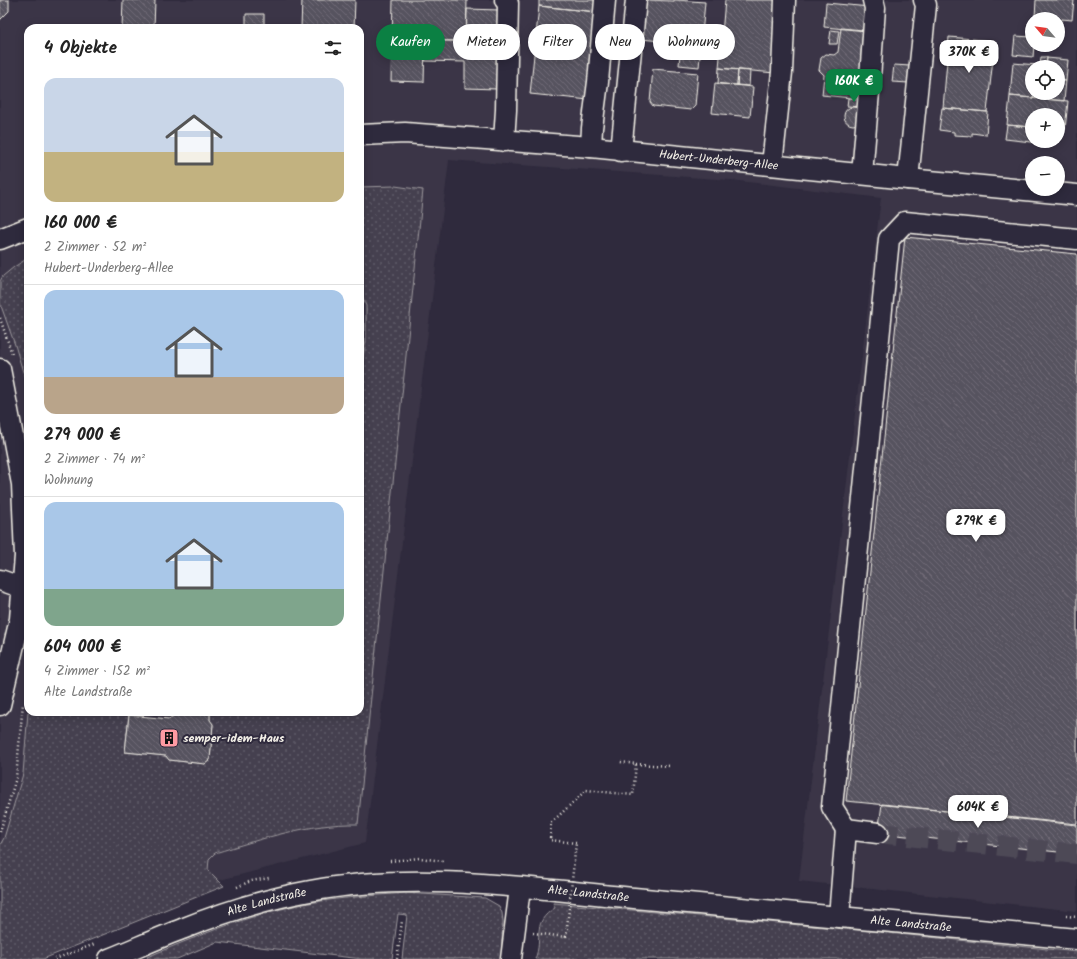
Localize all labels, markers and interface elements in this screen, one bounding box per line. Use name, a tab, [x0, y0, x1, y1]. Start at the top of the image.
north arrow	[1025, 12, 1065, 52]
map controls	[1025, 12, 1065, 196]
chip: Kaufen	[376, 24, 445, 60]
chip: Mieten	[453, 24, 520, 60]
chip: Filter	[528, 24, 587, 60]
chip: Neu	[595, 24, 645, 60]
chip: Wohnung	[653, 24, 735, 60]
text: 4 Objekte	[44, 35, 117, 62]
icon: filters	[322, 37, 344, 59]
pin: 370K €	[936, 40, 1002, 74]
text: 370K €	[949, 42, 990, 63]
button: locate	[1025, 60, 1065, 100]
pin: 160K €	[821, 69, 887, 103]
text: 160K €	[835, 71, 873, 92]
icon: home	[158, 104, 230, 176]
button: +	[1025, 108, 1065, 148]
street label: Hubert-Underberg-Allee	[658, 144, 780, 175]
button: −	[1025, 156, 1065, 196]
text: 160 000 €	[44, 210, 117, 237]
text: 2 Zimmer · 52 m²	[44, 237, 146, 258]
text: Hubert-Underberg-Allee	[44, 258, 173, 279]
icon: home	[158, 316, 230, 388]
text: 279 000 €	[44, 422, 121, 449]
text: 2 Zimmer · 74 m²	[44, 449, 145, 470]
text: Wohnung	[44, 470, 93, 491]
pin: 279K €	[943, 509, 1009, 543]
text: 279K €	[955, 511, 997, 532]
icon: home	[158, 528, 230, 600]
text: 604 000 €	[44, 634, 121, 661]
text: 4 Zimmer · 152 m²	[44, 661, 150, 682]
text: Alte Landstraße	[44, 682, 132, 703]
building icon: semper-idem-Haus	[158, 727, 180, 749]
place label: semper-idem-Haus	[183, 729, 285, 748]
pin: 604K €	[945, 795, 1011, 829]
text: 604K €	[957, 797, 999, 818]
street label: Alte Landstraße	[547, 880, 631, 907]
street label: Alte Landstraße	[224, 882, 309, 921]
street label: Alte Landstraße	[869, 910, 953, 937]

